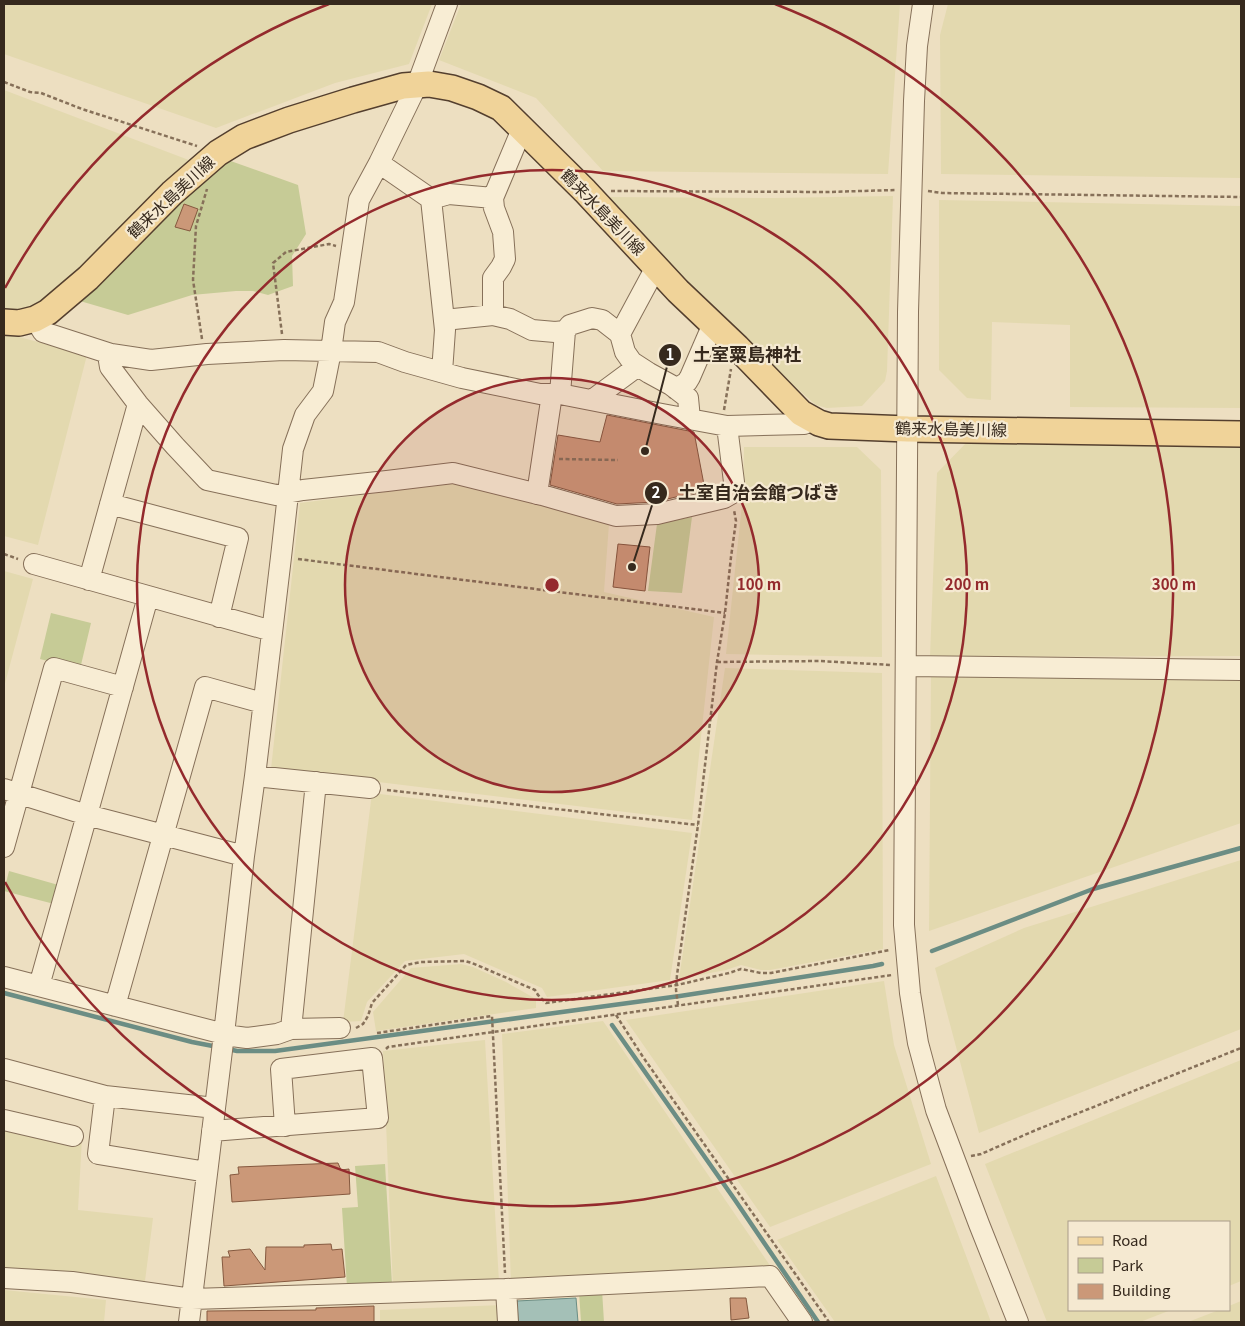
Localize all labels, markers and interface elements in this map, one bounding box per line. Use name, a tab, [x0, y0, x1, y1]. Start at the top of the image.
street label: 鶴来水島美川線	[121, 149, 219, 243]
street label: 鶴来水島美川線	[556, 163, 651, 260]
callout: 土室粟島神社	[658, 339, 811, 372]
text: 土室粟島神社	[693, 340, 801, 366]
text: 1	[666, 343, 674, 364]
street label: 鶴来水島美川線	[895, 415, 1007, 441]
callout: 土室自治会館つばき	[643, 477, 850, 510]
text: 土室自治会館つばき	[678, 478, 840, 504]
text: 2	[652, 481, 661, 502]
text: 100 m	[737, 573, 781, 594]
text: 200 m	[945, 573, 989, 594]
text: 300 m	[1152, 573, 1196, 594]
centre of rings	[543, 576, 561, 594]
legend	[1068, 1221, 1230, 1311]
text: Road	[1112, 1229, 1148, 1250]
text: Park	[1112, 1254, 1144, 1275]
text: Building	[1112, 1279, 1171, 1300]

